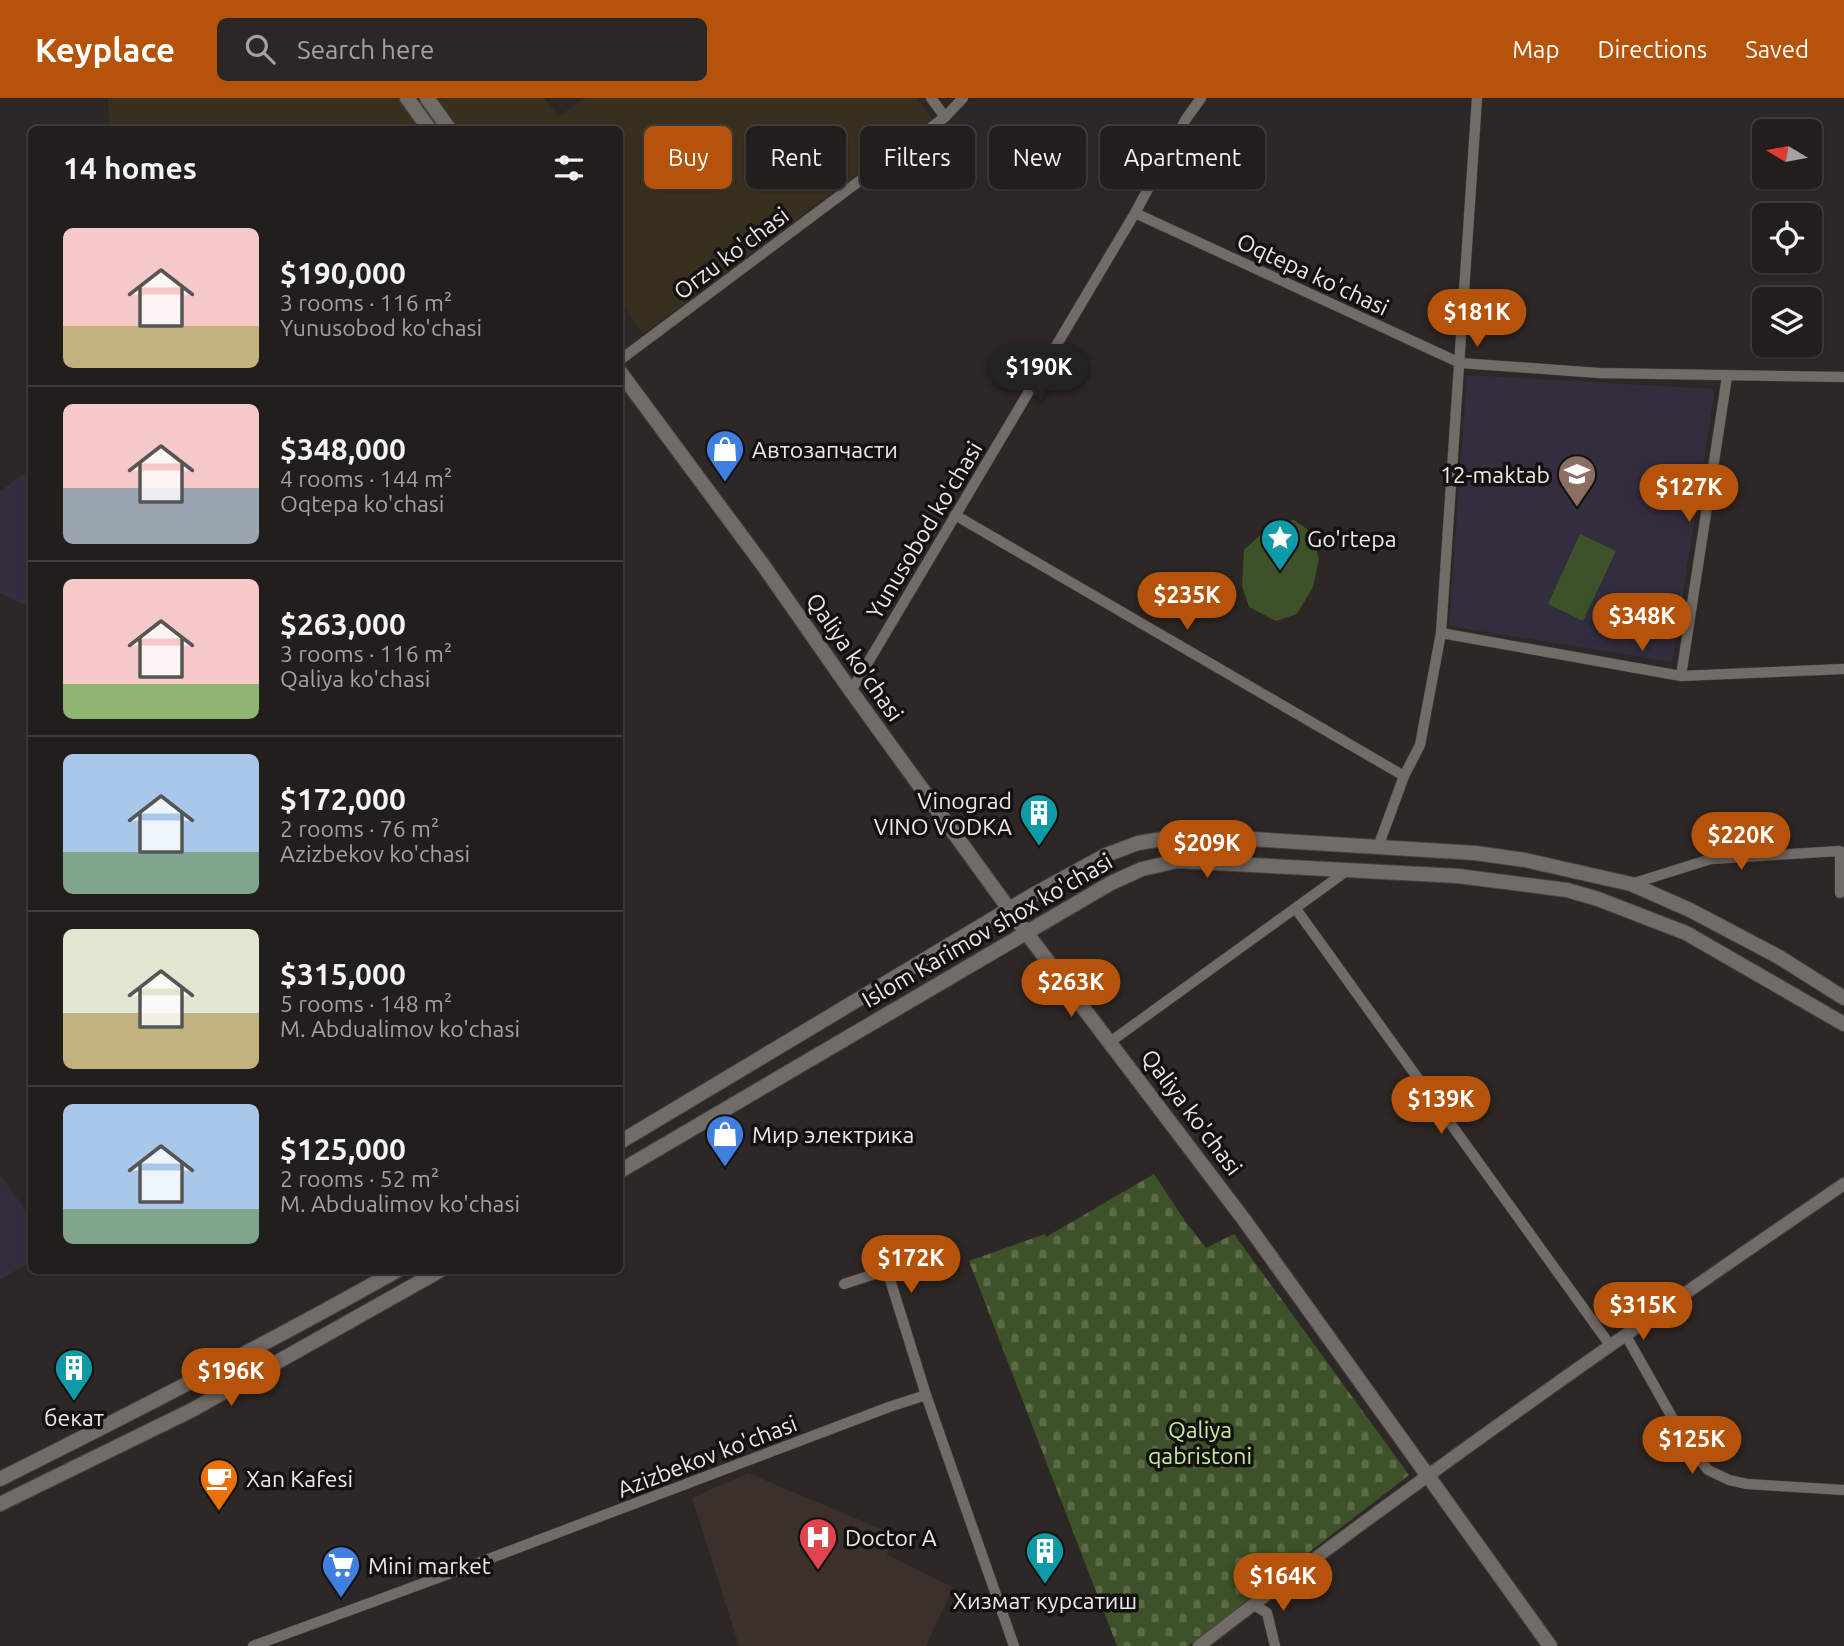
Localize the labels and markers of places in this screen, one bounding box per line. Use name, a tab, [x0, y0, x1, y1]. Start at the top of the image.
pin: $181K	[1428, 289, 1526, 349]
pin: $190K	[990, 344, 1088, 404]
shop icon: Автозапчасти	[704, 428, 746, 483]
place label: Автозапчасти	[752, 437, 898, 462]
school or university icon: 12-maktab	[1556, 453, 1598, 508]
place label: 12-maktab	[1440, 462, 1550, 487]
pin: $127K	[1640, 464, 1738, 524]
place icon: Go'rtepa	[1259, 517, 1301, 572]
place label: Go'rtepa	[1307, 526, 1396, 551]
pin: $235K	[1138, 573, 1236, 632]
pin: $348K	[1593, 594, 1691, 653]
place label: Vinograd VINO VODKA	[874, 788, 1012, 839]
building icon: Vinograd VINO VODKA	[1018, 792, 1060, 847]
pin: $220K	[1692, 812, 1790, 872]
pin: $209K	[1158, 820, 1256, 880]
pin: $263K	[1022, 960, 1120, 1019]
pin: $139K	[1392, 1076, 1490, 1136]
shop icon: Мир электрика	[704, 1113, 746, 1168]
place label: Мир электрика	[752, 1122, 914, 1147]
pin: $172K	[862, 1236, 960, 1295]
pin: $315K	[1594, 1282, 1692, 1342]
building icon: бекат	[53, 1347, 95, 1402]
pin: $196K	[182, 1348, 280, 1408]
place label: бекат	[44, 1405, 104, 1430]
pin: $125K	[1643, 1416, 1741, 1476]
cafe icon: Xan Kafesi	[198, 1457, 240, 1512]
place label: Xan Kafesi	[246, 1466, 353, 1491]
hospital icon: Doctor A	[797, 1516, 839, 1571]
place label: Doctor A	[845, 1525, 937, 1550]
building icon: Хизмат курсатиш	[1024, 1530, 1066, 1585]
supermarket icon: Mini market	[320, 1544, 362, 1599]
place label: Mini market	[368, 1553, 491, 1578]
pin: $164K	[1234, 1554, 1332, 1613]
place label: Хизмат курсатиш	[953, 1588, 1137, 1613]

